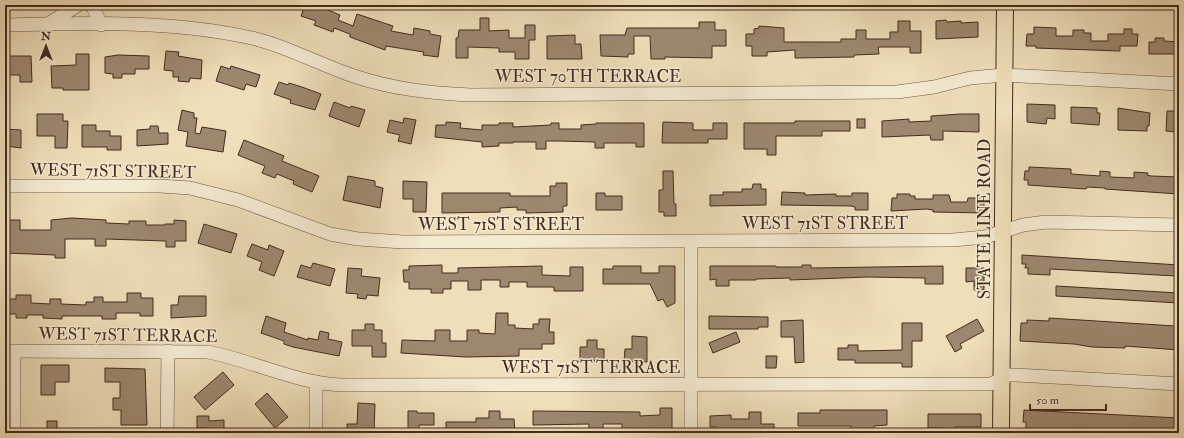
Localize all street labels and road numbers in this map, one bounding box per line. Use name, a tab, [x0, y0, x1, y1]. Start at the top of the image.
street label: WEST 70TH TERRACE	[494, 66, 681, 87]
street label: STATE LINE ROAD	[974, 139, 995, 299]
street label: WEST 71ST STREET	[29, 159, 197, 183]
street label: WEST 71ST STREET	[741, 213, 908, 234]
street label: WEST 71ST STREET	[417, 214, 584, 235]
street label: WEST 71ST TERRACE	[37, 323, 218, 347]
street label: WEST 71ST TERRACE	[500, 357, 681, 378]

